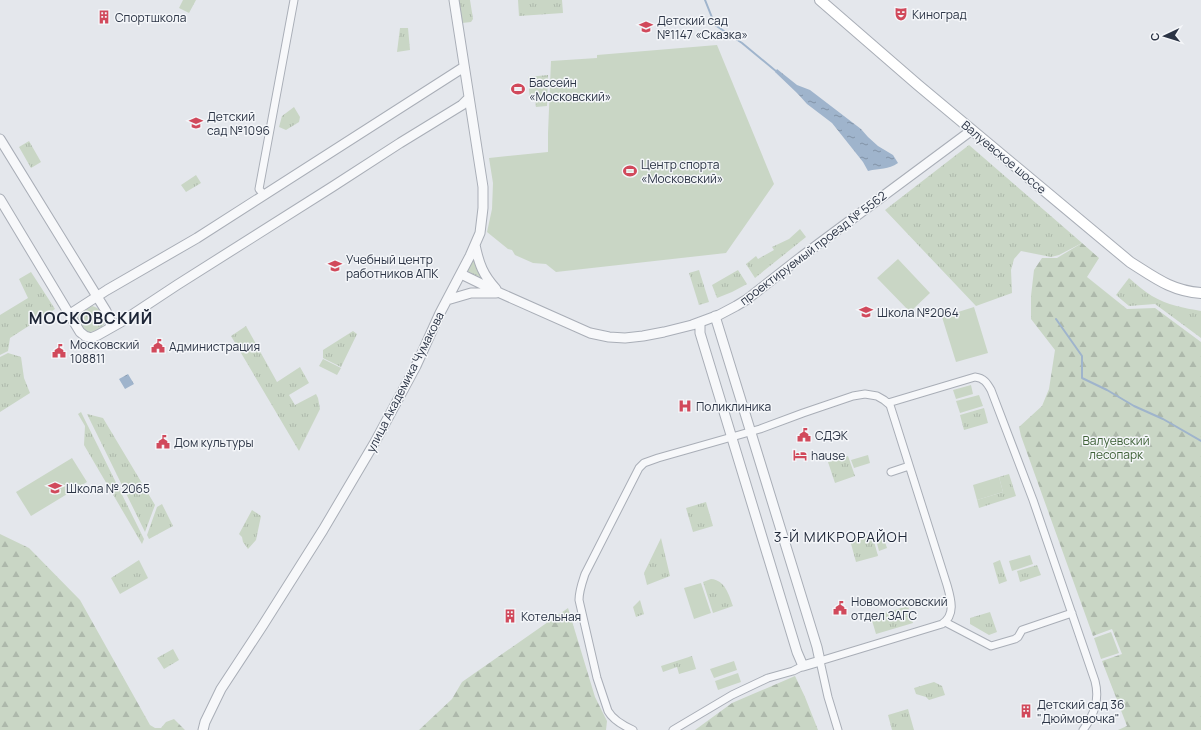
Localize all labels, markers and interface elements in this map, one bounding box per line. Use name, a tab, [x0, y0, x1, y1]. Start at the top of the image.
theatre icon: Киноград	[893, 6, 909, 22]
place label: Киноград	[912, 6, 967, 23]
building icon: Спортшкола	[96, 9, 112, 25]
place label: Спортшкола	[115, 9, 186, 26]
place label: Детский сад №1147 «Сказка»	[657, 12, 748, 43]
north arrow	[1145, 16, 1185, 56]
school or university icon: Детский сад №1147 «Сказка»	[638, 19, 654, 35]
text: С	[1147, 32, 1162, 41]
place label: Бассейн «Московский»	[529, 74, 611, 105]
sports icon: Бассейн «Московский»	[510, 81, 526, 97]
place label: Детский сад №1096	[207, 108, 270, 139]
school or university icon: Детский сад №1096	[188, 115, 204, 131]
street label: Валуевское шоссе	[958, 116, 1050, 198]
place label: Центр спорта «Московский»	[641, 156, 723, 187]
sports icon: Центр спорта «Московский»	[622, 163, 638, 179]
street label: проектируемый проезд № 5562	[736, 187, 890, 309]
place label: Учебный центр работников АПК	[346, 251, 439, 282]
school or university icon: Учебный центр работников АПК	[327, 258, 343, 274]
school or university icon: Школа №2064	[858, 304, 874, 320]
place label: Школа №2064	[877, 304, 959, 321]
district label: МОСКОВСКИЙ	[29, 307, 153, 329]
street label: улица Академика Чумакова	[362, 309, 448, 455]
place label: Московский 108811	[70, 336, 139, 367]
public building icon: Администрация	[150, 338, 166, 354]
place label: Администрация	[169, 338, 260, 355]
public building icon: Московский 108811	[51, 343, 67, 359]
hospital icon: Поликлиника	[677, 398, 693, 414]
place label: Поликлиника	[696, 398, 771, 415]
public building icon: СДЭК	[796, 427, 812, 443]
place label: СДЭК	[815, 427, 849, 444]
park label: Валуевский лесопарк	[1083, 432, 1149, 463]
public building icon: Дом культуры	[155, 434, 171, 450]
place label: Дом культуры	[174, 434, 253, 451]
hotel icon: hause	[792, 447, 808, 463]
place label: hause	[811, 447, 845, 464]
school or university icon: Школа № 2065	[47, 480, 63, 496]
place label: Школа № 2065	[66, 480, 150, 497]
district label: 3-Й МИКРОРАЙОН	[774, 527, 908, 546]
place label: Новомосковский отдел ЗАГС	[851, 593, 947, 624]
public building icon: Новомосковский отдел ЗАГС	[832, 600, 848, 616]
building icon: Котельная	[502, 608, 518, 624]
place label: Котельная	[521, 608, 581, 625]
place label: Детский сад 36 "Дюймовочка"	[1037, 696, 1124, 727]
building icon: Детский сад 36 "Дюймовочка"	[1018, 703, 1034, 719]

